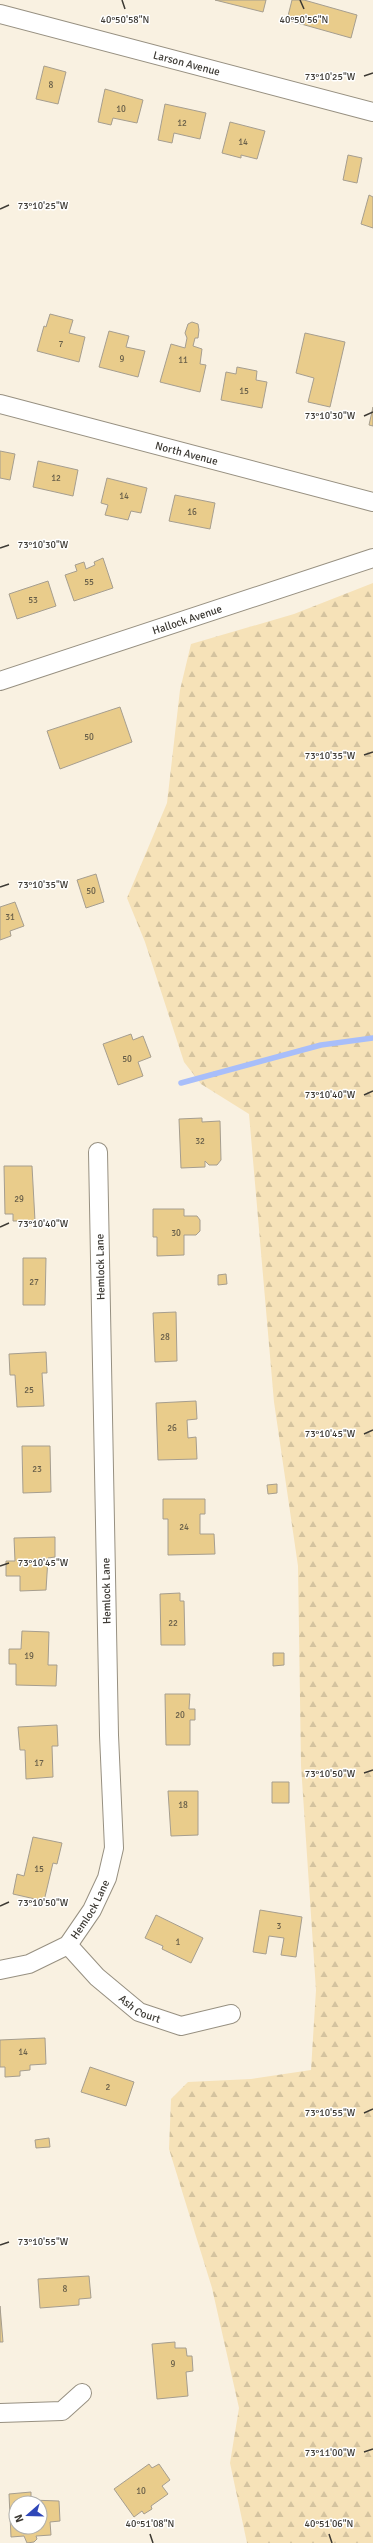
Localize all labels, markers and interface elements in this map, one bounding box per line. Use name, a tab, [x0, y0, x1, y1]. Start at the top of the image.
text: 40°50'58"N	[101, 14, 149, 26]
text: 40°50'56"N	[280, 14, 328, 26]
street label: Larson Avenue	[152, 49, 221, 79]
text: 73°10'25"W	[305, 71, 356, 83]
house number: 8	[49, 80, 54, 91]
house number: 10	[116, 104, 126, 115]
house number: 12	[177, 118, 187, 129]
house number: 14	[238, 137, 248, 148]
text: 73°10'25"W	[18, 200, 69, 212]
house number: 7	[59, 339, 64, 350]
house number: 9	[120, 354, 125, 365]
house number: 11	[178, 355, 188, 366]
house number: 15	[239, 386, 249, 397]
text: 73°10'30"W	[305, 410, 356, 422]
street label: North Avenue	[154, 439, 219, 468]
house number: 12	[51, 473, 61, 484]
house number: 14	[119, 491, 129, 502]
house number: 16	[187, 507, 197, 518]
text: 73°10'30"W	[18, 539, 69, 551]
house number: 55	[84, 577, 94, 588]
house number: 53	[28, 595, 38, 606]
street label: Hallock Avenue	[151, 602, 224, 637]
house number: 50	[84, 732, 94, 743]
text: 73°10'35"W	[305, 750, 356, 762]
text: 73°10'35"W	[18, 879, 69, 891]
house number: 50	[86, 886, 96, 897]
house number: 31	[5, 912, 15, 923]
house number: 50	[122, 1054, 132, 1065]
text: 73°10'40"W	[305, 1089, 356, 1101]
house number: 32	[195, 1136, 205, 1147]
house number: 29	[14, 1194, 24, 1205]
text: 73°10'40"W	[18, 1218, 69, 1230]
house number: 30	[171, 1228, 181, 1239]
street label: Hemlock Lane	[93, 1234, 108, 1300]
house number: 27	[29, 1277, 39, 1288]
house number: 28	[160, 1332, 170, 1343]
house number: 25	[24, 1385, 34, 1396]
house number: 26	[167, 1423, 177, 1434]
text: 73°10'45"W	[305, 1428, 356, 1440]
house number: 23	[32, 1464, 42, 1475]
house number: 24	[179, 1522, 189, 1533]
text: 73°10'45"W	[18, 1557, 69, 1569]
street label: Hemlock Lane	[99, 1558, 114, 1624]
house number: 22	[168, 1618, 178, 1629]
house number: 19	[24, 1651, 34, 1662]
house number: 20	[175, 1710, 185, 1721]
house number: 17	[34, 1758, 44, 1769]
text: 73°10'50"W	[305, 1768, 356, 1780]
house number: 18	[178, 1800, 188, 1811]
house number: 15	[34, 1864, 44, 1875]
street label: Hemlock Lane	[68, 1878, 112, 1942]
text: 73°10'50"W	[18, 1897, 69, 1909]
house number: 3	[277, 1921, 282, 1932]
house number: 1	[176, 1937, 181, 1948]
street label: Ash Court	[116, 1992, 162, 2026]
house number: 14	[18, 2047, 28, 2058]
house number: 2	[106, 2082, 111, 2093]
text: 73°10'55"W	[305, 2107, 356, 2119]
text: 73°10'55"W	[18, 2236, 69, 2248]
house number: 8	[63, 2284, 68, 2295]
house number: 9	[171, 2359, 176, 2370]
text: 73°11'00"W	[305, 2447, 356, 2459]
house number: 10	[136, 2486, 146, 2497]
north arrow	[8, 2495, 48, 2535]
text: N	[12, 2512, 26, 2524]
text: 40°51'08"N	[126, 2518, 174, 2530]
text: 40°51'06"N	[305, 2518, 353, 2530]

